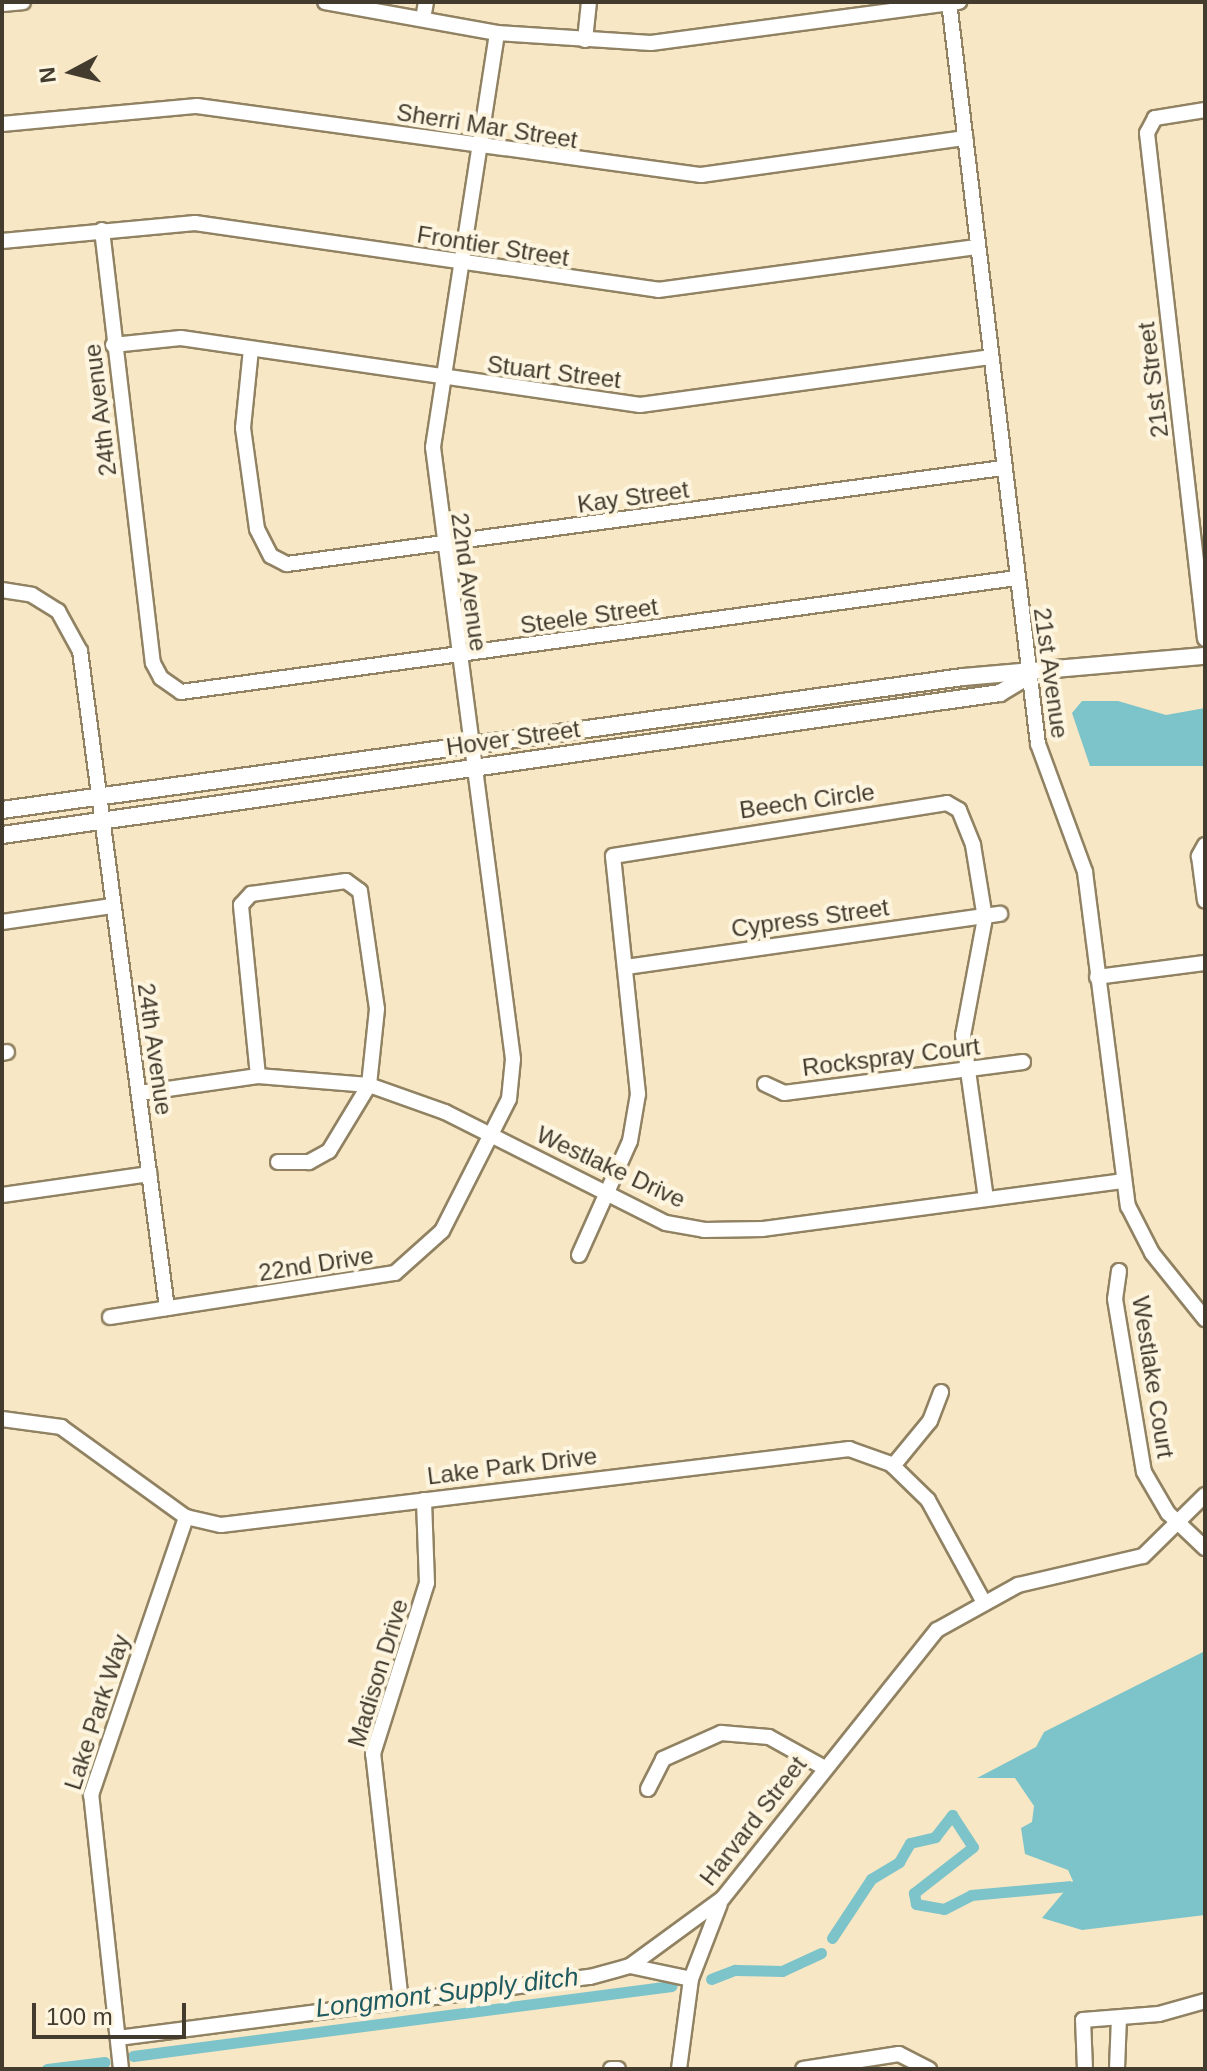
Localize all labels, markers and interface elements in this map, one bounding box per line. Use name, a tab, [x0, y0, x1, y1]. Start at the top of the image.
north arrow	[32, 32, 112, 112]
text: N	[34, 66, 61, 84]
street label: Sherri Mar Street	[395, 97, 579, 155]
street label: Frontier Street	[415, 220, 571, 272]
street label: 21st Street	[1132, 321, 1174, 439]
street label: 24th Avenue	[78, 342, 122, 478]
street label: Stuart Street	[485, 349, 623, 395]
street label: Kay Street	[576, 475, 690, 519]
street label: 22nd Avenue	[445, 510, 493, 654]
street label: Steele Street	[518, 592, 660, 640]
street label: 21st Avenue	[1027, 605, 1075, 741]
street label: Hover Street	[444, 714, 582, 762]
street label: Beech Circle	[738, 777, 876, 825]
street label: Cypress Street	[729, 893, 891, 943]
street label: 24th Avenue	[131, 980, 179, 1118]
street label: Rockspray Court	[801, 1032, 981, 1082]
street label: Westlake Drive	[532, 1120, 690, 1214]
street label: 22nd Drive	[256, 1241, 376, 1287]
street label: Westlake Court	[1126, 1294, 1180, 1460]
street label: Lake Park Drive	[426, 1441, 598, 1491]
street label: Madison Drive	[342, 1595, 414, 1751]
street label: Lake Park Way	[58, 1631, 136, 1793]
street label: Harvard Street	[694, 1751, 812, 1891]
water label: Longmont Supply ditch	[314, 1961, 580, 2025]
scale bar	[36, 1987, 190, 2037]
text: 100 m	[46, 2003, 113, 2030]

